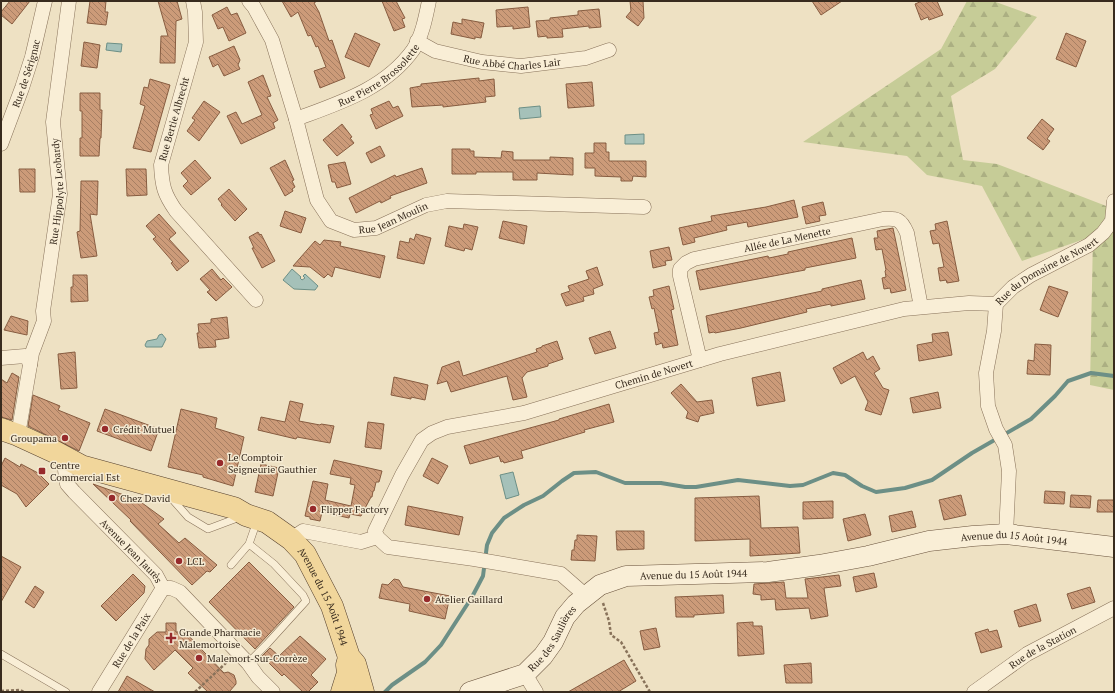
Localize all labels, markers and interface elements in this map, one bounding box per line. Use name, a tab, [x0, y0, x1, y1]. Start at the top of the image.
street label: Rue de Sérignac	[9, 38, 42, 109]
street label: Rue Pierre Brossolette	[336, 41, 422, 109]
street label: Rue Abbé Charles Lair	[462, 51, 562, 73]
street label: Rue Bertie Albrecht	[156, 75, 192, 163]
street label: Rue Hippolyte Leobardy	[46, 137, 67, 246]
street label: Rue Jean Moulin	[358, 199, 430, 236]
street label: Allée de La Menette	[742, 224, 832, 255]
street label: Rue du Domaine de Novert	[992, 234, 1101, 308]
street label: Chemin de Novert	[613, 356, 695, 392]
place label: Crédit Mutuel	[113, 423, 175, 436]
marker: Crédit Mutuel	[100, 424, 110, 434]
place label: Groupama	[11, 432, 57, 445]
marker: Groupama	[60, 433, 70, 443]
place label: Le Comptoir Seigneurie Gauthier	[228, 451, 317, 476]
marker: Le Comptoir Seigneurie Gauthier	[215, 458, 225, 468]
place label: Centre Commercial Est	[50, 459, 120, 484]
marker: Centre Commercial Est	[37, 466, 47, 476]
place label: Chez David	[120, 492, 171, 505]
marker: Chez David	[107, 493, 117, 503]
place label: Flipper Factory	[321, 503, 389, 516]
marker: Flipper Factory	[308, 504, 318, 514]
street label: Avenue Jean Jaurès	[97, 516, 165, 585]
street label: Avenue du 15 Août 1944	[960, 527, 1069, 548]
street label: Avenue du 15 Août 1944	[295, 544, 351, 648]
place label: LCL	[187, 555, 205, 568]
marker: LCL	[174, 556, 184, 566]
street label: Avenue du 15 Août 1944	[640, 566, 748, 582]
place label: Atelier Gaillard	[435, 593, 503, 606]
marker: Atelier Gaillard	[422, 594, 432, 604]
street label: Rue des Saulières	[525, 603, 579, 674]
street label: Rue de la Paix	[109, 609, 153, 670]
street label: Rue de la Station	[1006, 623, 1078, 672]
place label: Grande Pharmacie Malemortoise	[179, 626, 261, 651]
marker: Grande Pharmacie Malemortoise	[166, 633, 176, 643]
place label: Malemort-Sur-Corrèze	[207, 652, 307, 665]
marker: Malemort-Sur-Corrèze	[194, 653, 204, 663]

